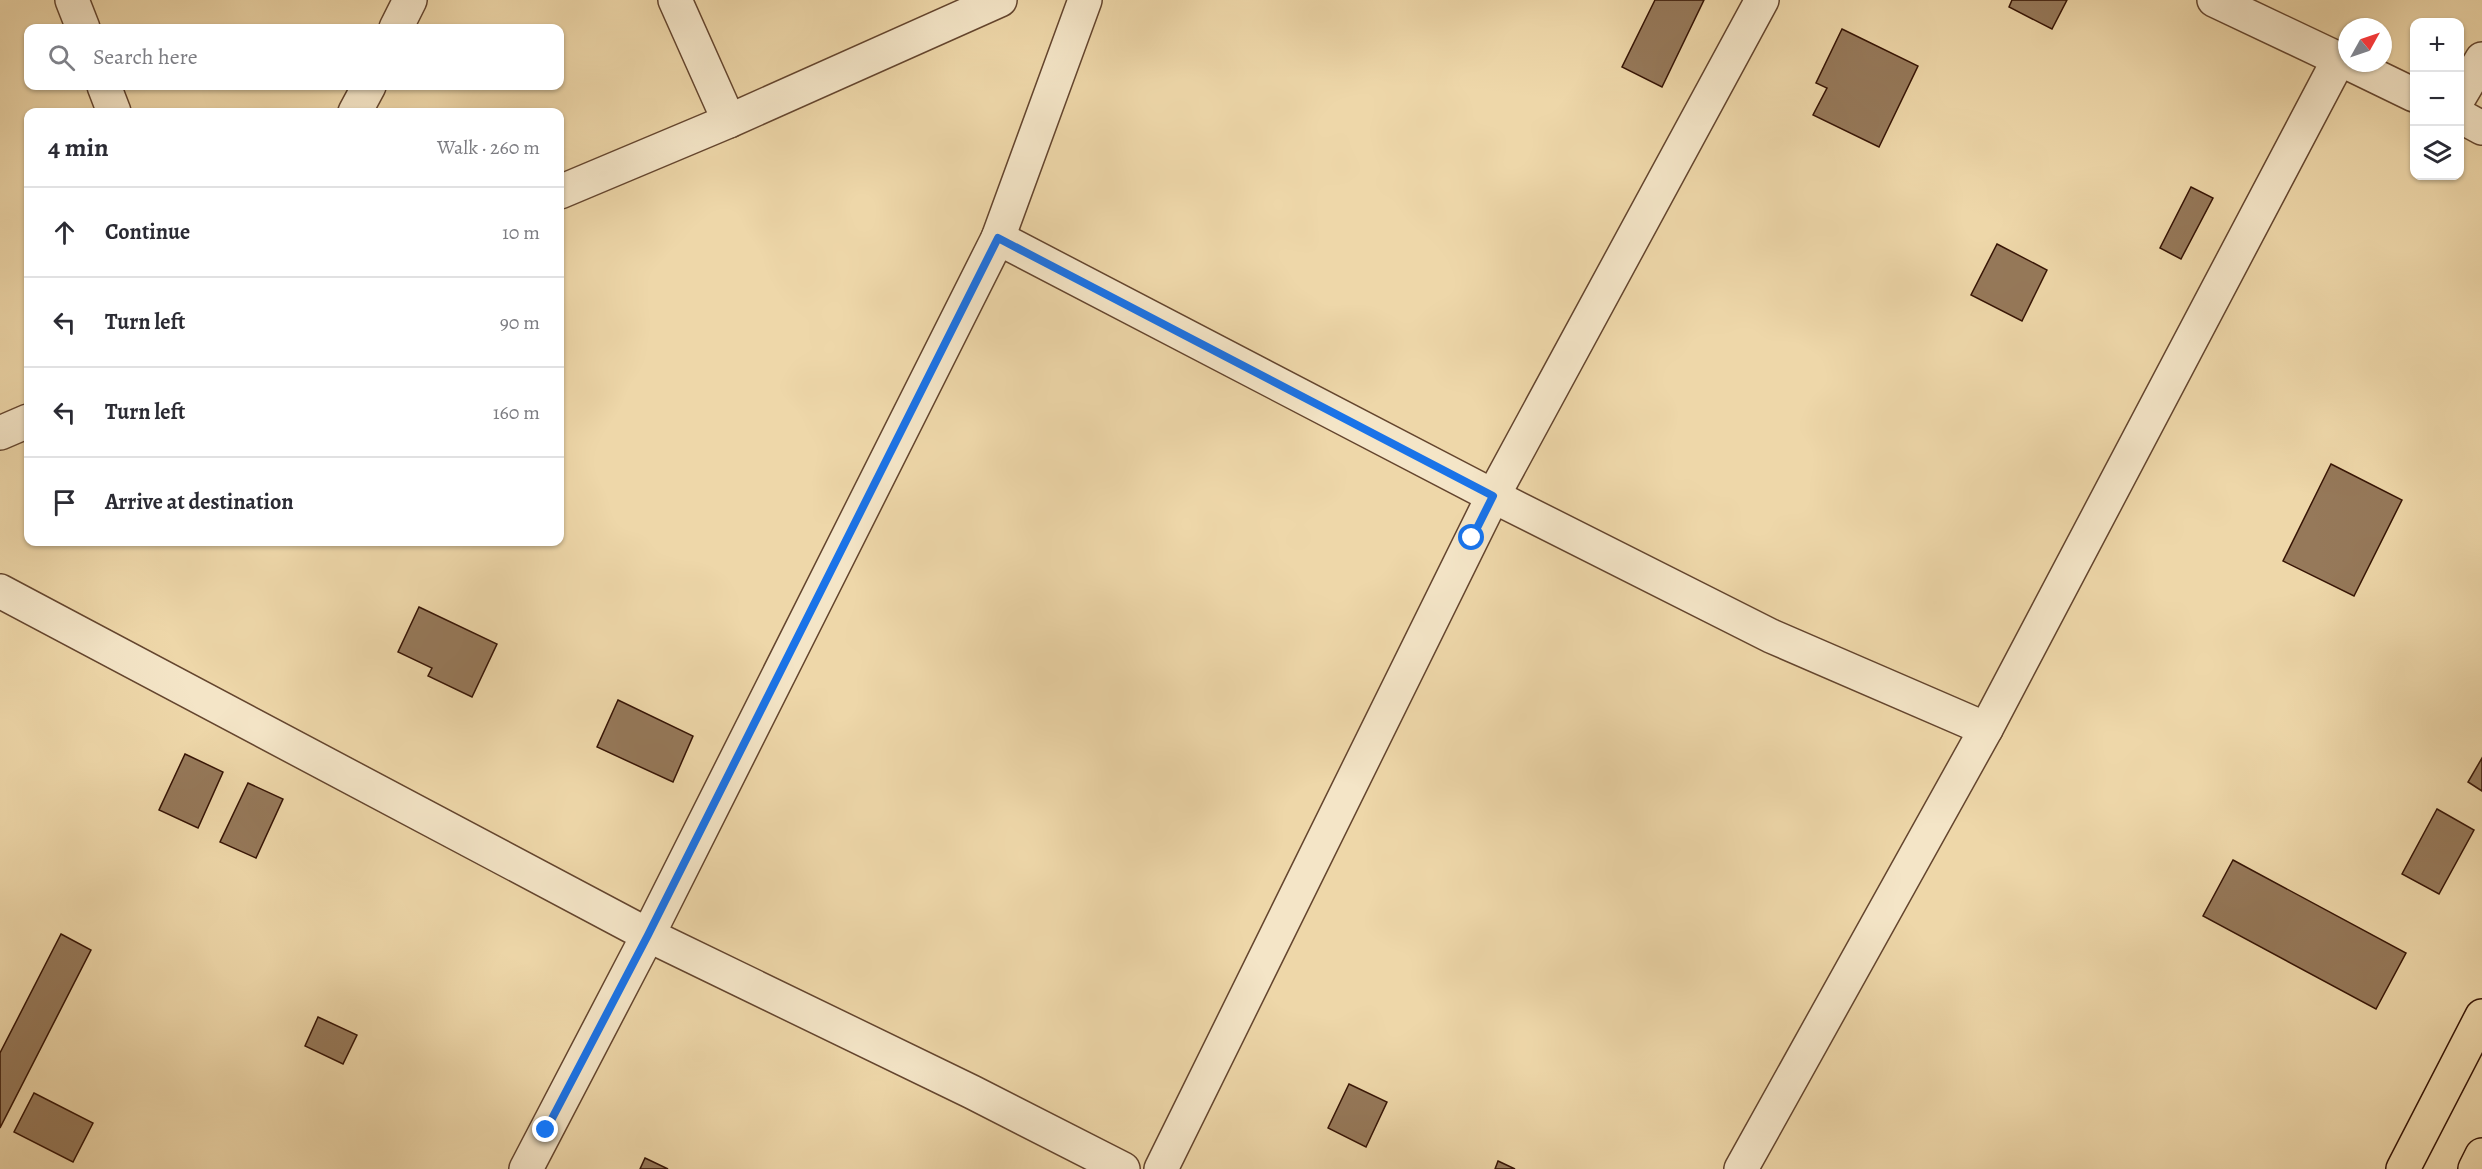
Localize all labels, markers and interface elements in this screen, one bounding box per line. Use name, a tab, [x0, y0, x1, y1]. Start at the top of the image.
north arrow	[2338, 18, 2392, 72]
map controls	[2410, 18, 2464, 180]
button: +	[2410, 18, 2464, 72]
search box	[24, 24, 564, 90]
icon: search	[45, 41, 78, 74]
text: Search here	[93, 42, 198, 72]
button: −	[2410, 72, 2464, 126]
button: layers	[2410, 126, 2464, 180]
text: 4 min	[48, 130, 109, 165]
text: Walk · 260 m	[437, 134, 540, 161]
icon: ahead	[48, 216, 81, 249]
text: Continue	[105, 217, 190, 247]
text: 10 m	[502, 219, 540, 246]
icon: left	[48, 306, 81, 339]
text: Turn left	[105, 307, 185, 337]
text: 90 m	[500, 309, 540, 336]
icon: left	[48, 396, 81, 429]
text: Turn left	[105, 397, 185, 427]
text: 160 m	[493, 399, 540, 426]
icon: arrive	[48, 486, 81, 519]
text: Arrive at destination	[105, 487, 294, 517]
route start	[1458, 524, 1484, 550]
route end	[532, 1116, 558, 1142]

